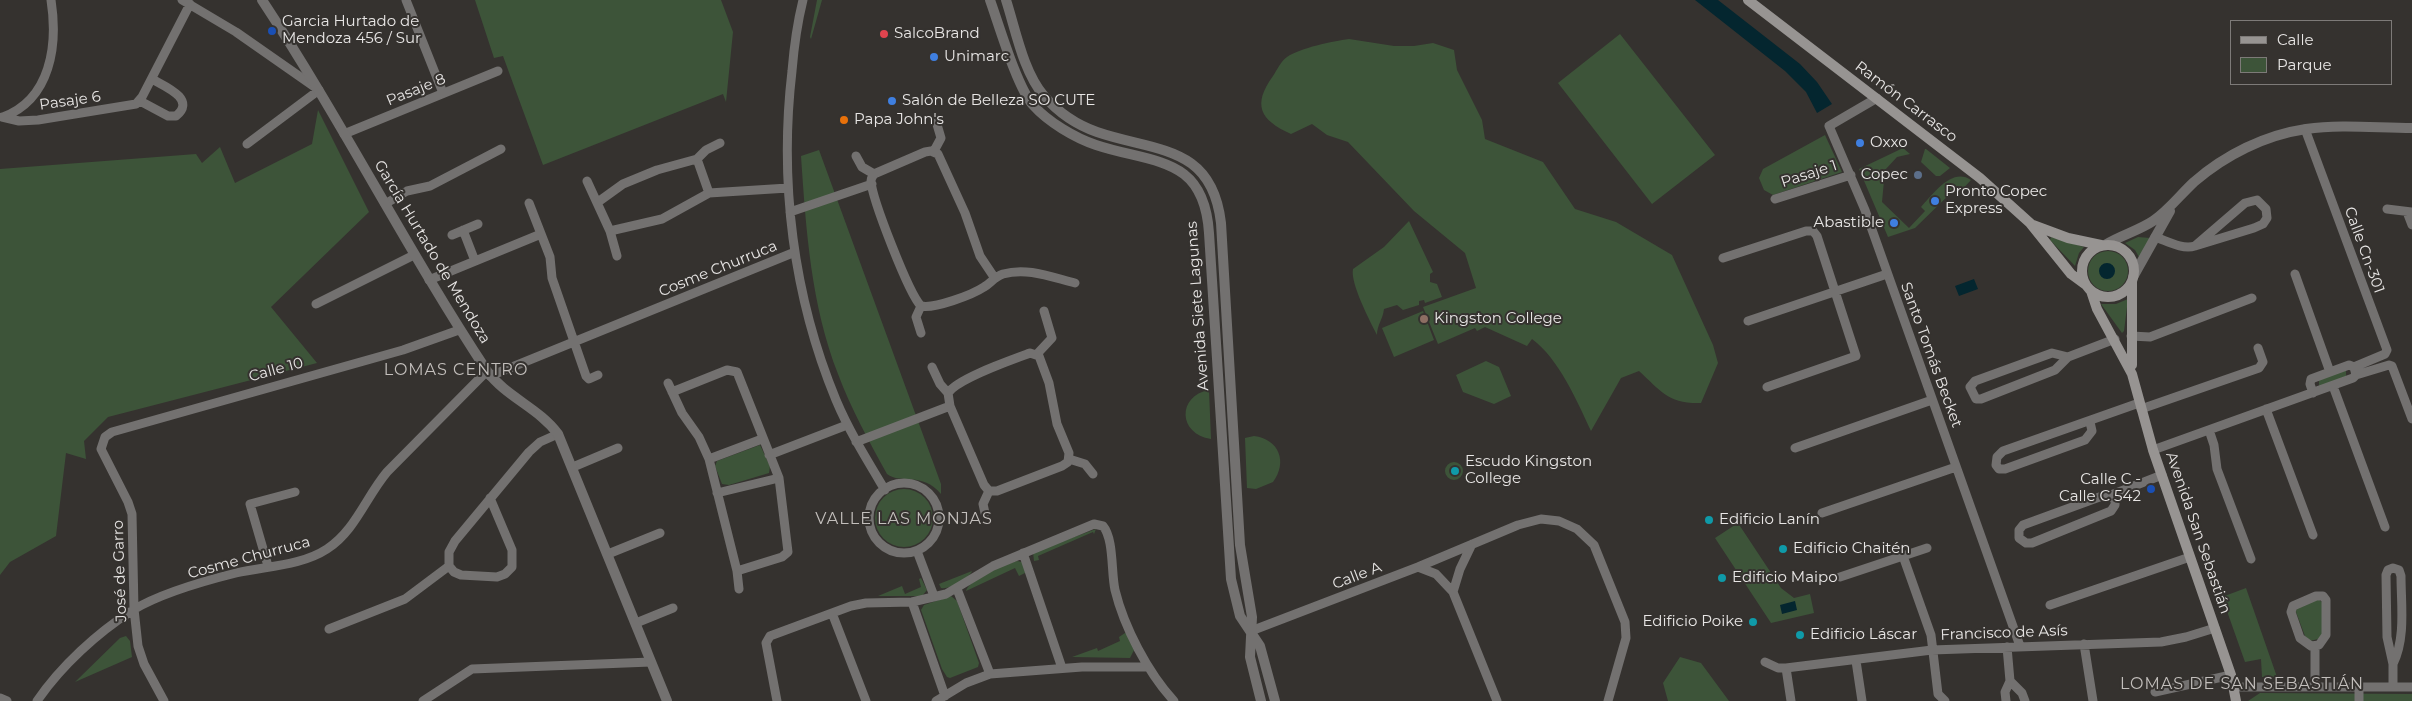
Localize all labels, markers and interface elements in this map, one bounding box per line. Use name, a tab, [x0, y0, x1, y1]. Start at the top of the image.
place label: Garcia Hurtado de Mendoza 456 / Sur	[282, 13, 421, 48]
legend	[2230, 20, 2392, 85]
marker: Garcia Hurtado de Mendoza 456 / Sur	[266, 25, 278, 37]
place label: SalcoBrand	[894, 25, 980, 43]
marker: SalcoBrand	[878, 28, 890, 40]
text: Calle	[2277, 30, 2314, 49]
place label: Unimarc	[944, 48, 1009, 66]
marker: Unimarc	[928, 51, 940, 63]
text: Parque	[2277, 55, 2332, 74]
street label: Ramón Carrasco	[1851, 58, 1961, 146]
street label: Pasaje 8	[384, 70, 448, 110]
street label: Pasaje 6	[38, 88, 102, 114]
place label: Salón de Belleza SO CUTE	[902, 92, 1095, 110]
marker: Salón de Belleza SO CUTE	[886, 95, 898, 107]
place label: Papa John's	[854, 111, 944, 129]
marker: Papa John's	[838, 114, 850, 126]
place label: Oxxo	[1870, 134, 1908, 152]
marker: Oxxo	[1854, 137, 1866, 149]
street label: Pasaje 1	[1779, 156, 1839, 192]
street label: García Hurtado de Mendoza	[370, 157, 494, 347]
place label: Copec	[1861, 166, 1908, 184]
marker: Copec	[1912, 169, 1924, 181]
place label: Pronto Copec Express	[1945, 183, 2047, 218]
marker: Pronto Copec Express	[1929, 195, 1941, 207]
street label: Calle Cn-301	[2340, 204, 2388, 296]
place label: Abastible	[1814, 214, 1884, 232]
marker: Abastible	[1888, 217, 1900, 229]
street label: Avenida Siete Lagunas	[1183, 221, 1213, 391]
street label: Cosme Churruca	[656, 237, 780, 301]
street label: Santo Tomás Becket	[1896, 280, 1966, 430]
place label: Kingston College	[1434, 310, 1562, 328]
marker: Kingston College	[1418, 313, 1430, 325]
street label: Calle 10	[247, 354, 305, 386]
district label: LOMAS CENTRO	[382, 360, 530, 380]
street label: Avenida San Sebastián	[2162, 450, 2234, 616]
place label: Escudo Kingston College	[1465, 453, 1592, 488]
marker: Escudo Kingston College	[1449, 465, 1461, 477]
place label: Calle C - Calle C 542	[2059, 471, 2141, 506]
marker: Calle C - Calle C 542	[2145, 483, 2157, 495]
district label: VALLE LAS MONJAS	[813, 509, 995, 529]
place label: Edificio Lanín	[1719, 511, 1820, 529]
marker: Edificio Lanín	[1703, 514, 1715, 526]
street label: José de Garro	[109, 520, 131, 622]
street label: Cosme Churruca	[186, 533, 312, 583]
place label: Edificio Chaitén	[1793, 540, 1910, 558]
marker: Edificio Chaitén	[1777, 543, 1789, 555]
street label: Calle A	[1330, 558, 1384, 594]
place label: Edificio Maipo	[1732, 569, 1838, 587]
marker: Edificio Maipo	[1716, 572, 1728, 584]
place label: Edificio Poike	[1642, 613, 1743, 631]
marker: Edificio Poike	[1747, 616, 1759, 628]
street label: Francisco de Asís	[1940, 622, 2068, 644]
place label: Edificio Láscar	[1810, 626, 1917, 644]
marker: Edificio Láscar	[1794, 629, 1806, 641]
district label: LOMAS DE SAN SEBASTIÁN	[2117, 674, 2367, 694]

